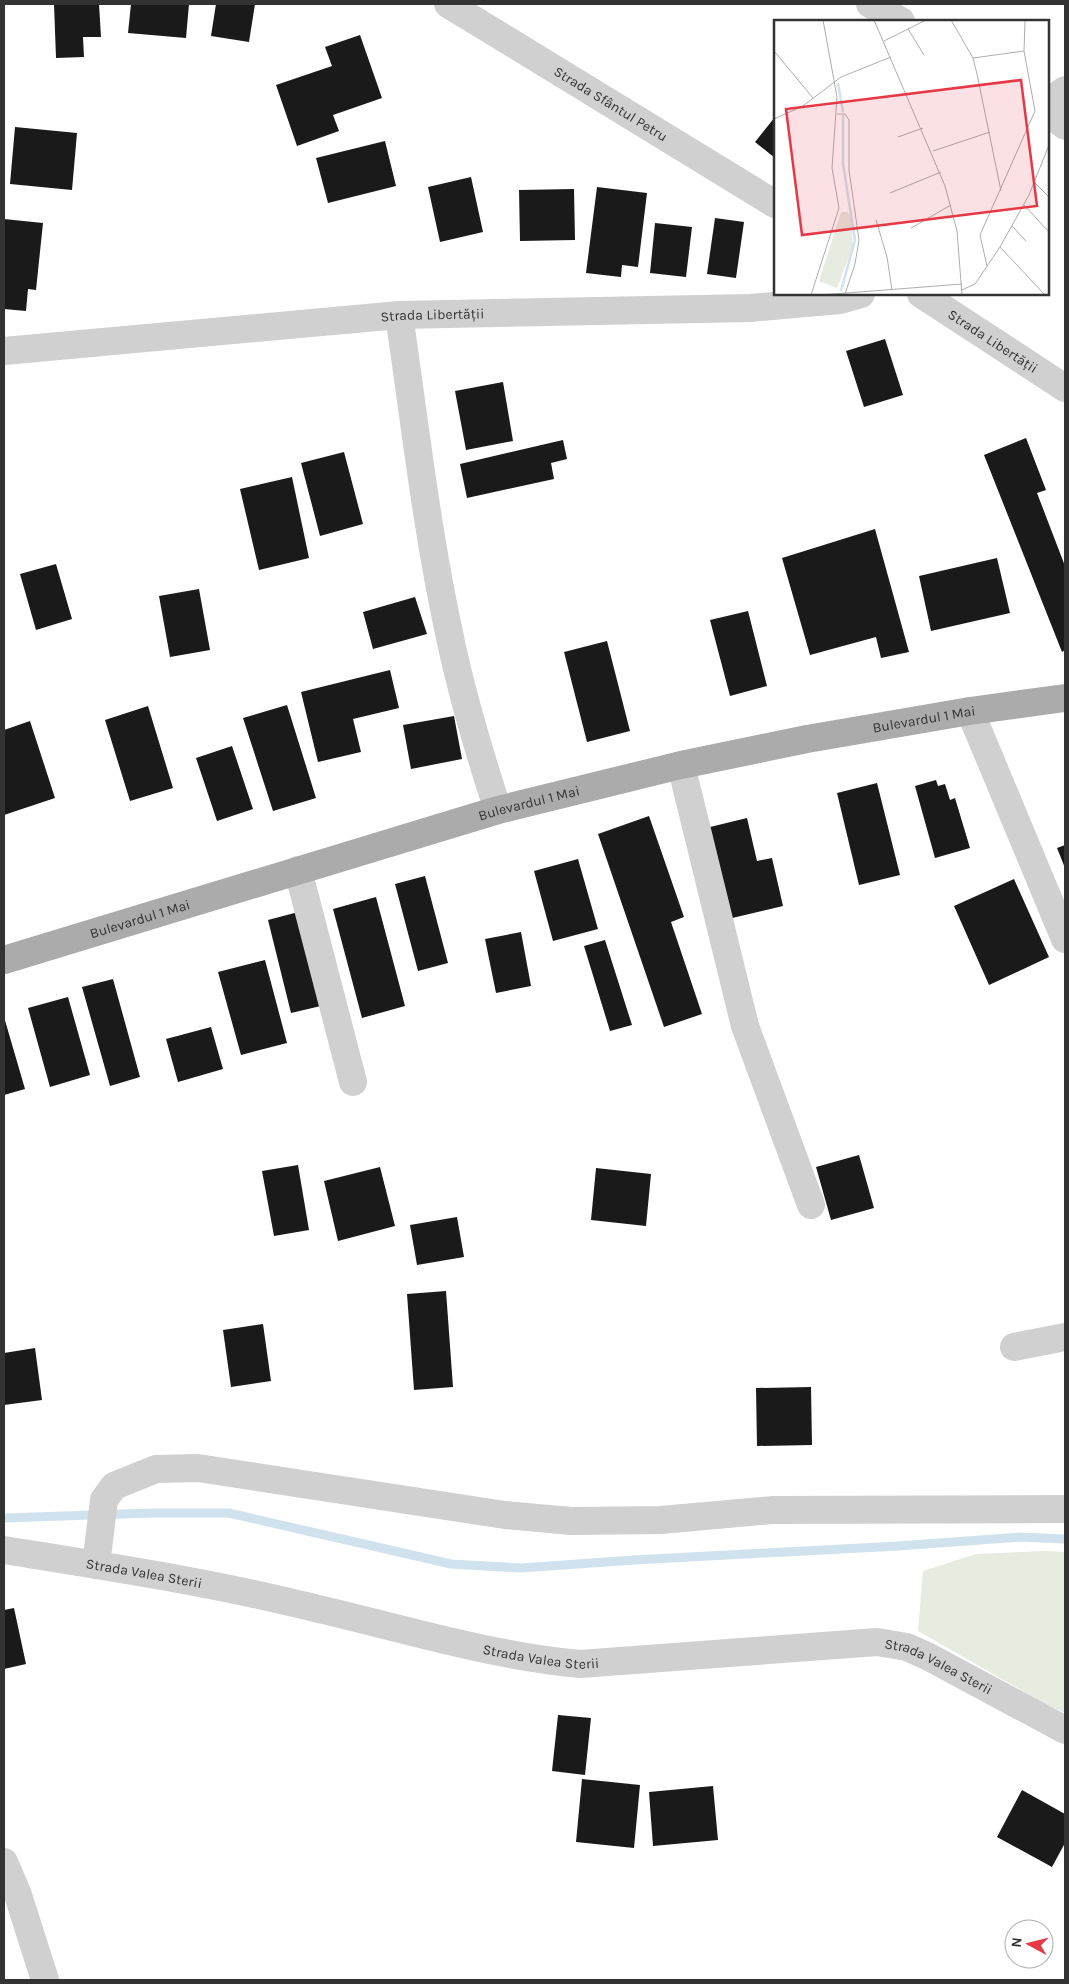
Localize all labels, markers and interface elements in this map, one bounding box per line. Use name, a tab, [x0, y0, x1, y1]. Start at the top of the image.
inset map	[774, 20, 1049, 295]
street label: Strada Sfântul Petru	[551, 62, 671, 145]
street label: Strada Libertății	[380, 305, 484, 325]
street label: Strada Libertății	[945, 306, 1041, 376]
street label: Bulevardul 1 Mai	[871, 702, 976, 736]
street label: Bulevardul 1 Mai	[476, 782, 581, 824]
street label: Bulevardul 1 Mai	[88, 896, 192, 942]
street label: Strada Valea Sterii	[85, 1555, 204, 1592]
street label: Strada Valea Sterii	[883, 1635, 995, 1698]
street label: Strada Valea Sterii	[481, 1640, 600, 1673]
north arrow	[1004, 1919, 1054, 1969]
text: N	[1008, 1936, 1026, 1948]

